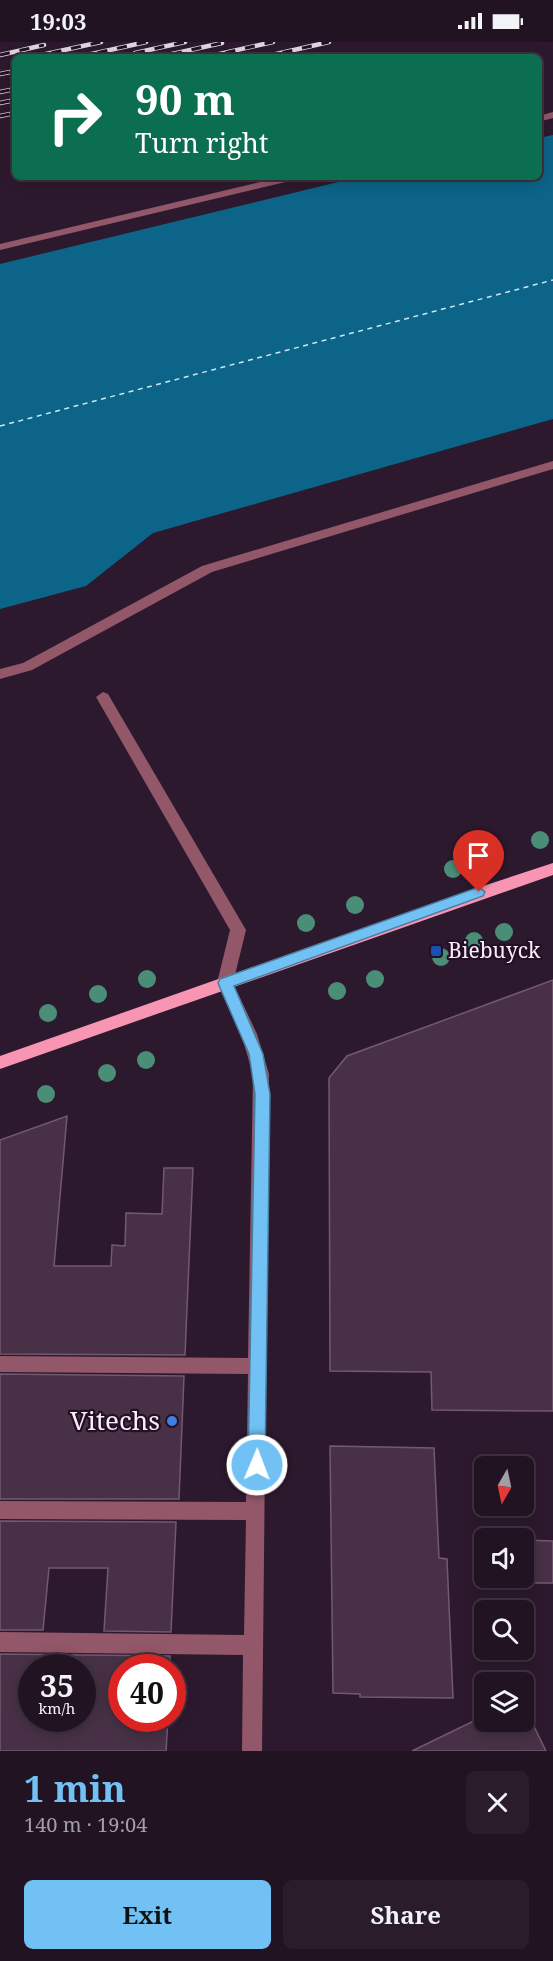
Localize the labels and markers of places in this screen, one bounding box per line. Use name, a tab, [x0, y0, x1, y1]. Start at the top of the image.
pin	[453, 830, 504, 892]
place label: Biebuyck	[448, 936, 541, 964]
marker: Biebuyck	[429, 944, 443, 958]
place label: Vitechs	[70, 1402, 160, 1438]
marker: Vitechs	[165, 1414, 179, 1428]

